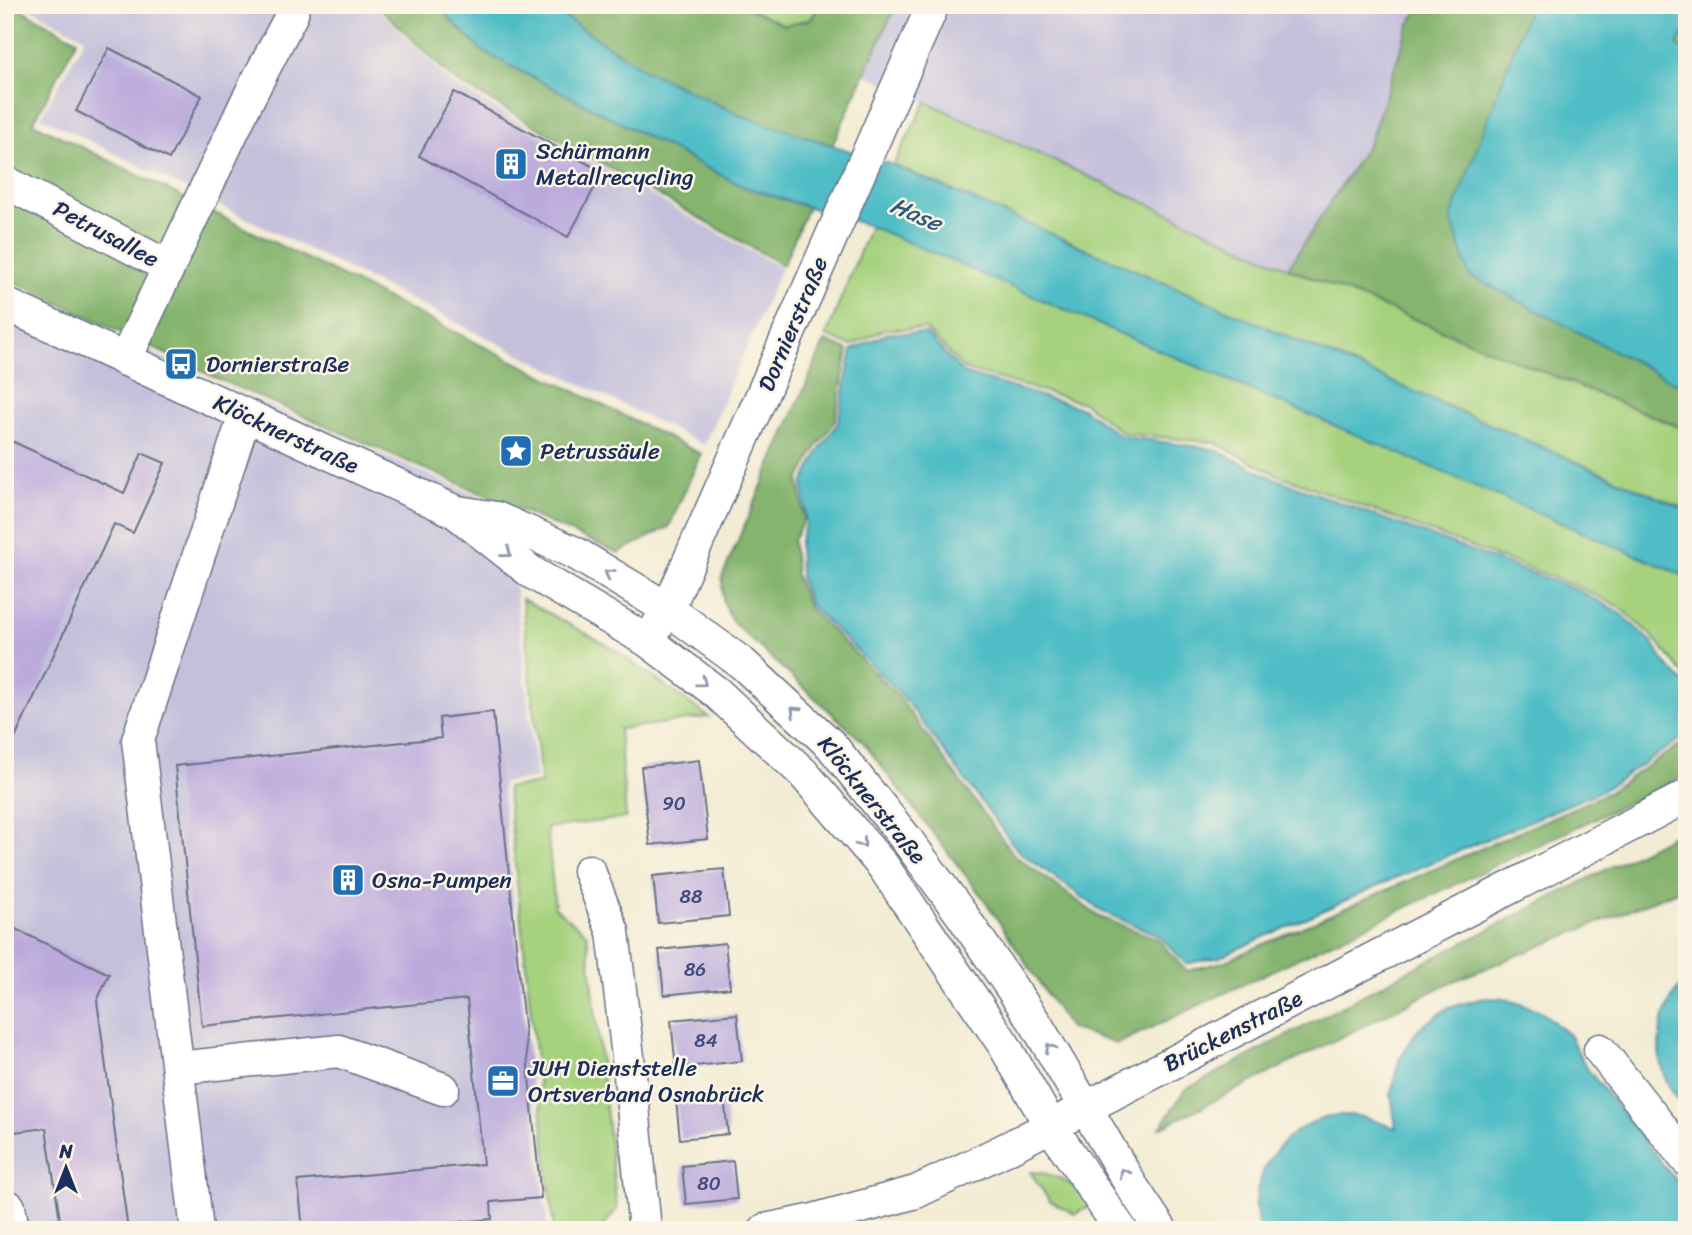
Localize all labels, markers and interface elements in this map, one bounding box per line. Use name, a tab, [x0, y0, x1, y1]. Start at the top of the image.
place label: Schürmann Metallrecycling	[536, 131, 694, 198]
building icon: Schürmann Metallrecycling	[492, 145, 530, 183]
water label: Hase	[884, 184, 951, 245]
street label: Petrusallee	[45, 189, 167, 279]
street label: Dornierstraße	[746, 250, 840, 398]
place label: Dornierstraße	[206, 344, 350, 385]
bus stop icon: Dornierstraße	[162, 345, 200, 383]
street label: Klöcknerstraße	[206, 382, 366, 486]
place label: Petrussäule	[540, 431, 660, 472]
place icon: Petrussäule	[497, 432, 535, 470]
one-way arrow	[499, 545, 512, 557]
one-way arrow	[604, 569, 617, 582]
one-way arrow	[694, 674, 707, 686]
one-way arrow	[790, 707, 803, 720]
street label: Klöcknerstraße	[807, 726, 937, 874]
house number: 90	[662, 787, 686, 820]
one-way arrow	[854, 834, 866, 847]
place label: Osna-Pumpen	[372, 860, 512, 901]
building icon: Osna-Pumpen	[329, 861, 367, 899]
house number: 88	[680, 880, 703, 913]
house number: 86	[684, 953, 706, 986]
street label: Brückenstraße	[1156, 978, 1310, 1084]
house number: 84	[694, 1024, 718, 1057]
one-way arrow	[1045, 1043, 1058, 1055]
place label: JUH Dienststelle Ortsverband Osnabrück	[527, 1048, 764, 1115]
office icon: JUH Dienststelle Ortsverband Osnabrück	[484, 1062, 522, 1100]
north arrow	[32, 1134, 102, 1204]
text: N	[58, 1135, 73, 1168]
house number: 80	[697, 1167, 721, 1200]
one-way arrow	[1119, 1167, 1132, 1180]

